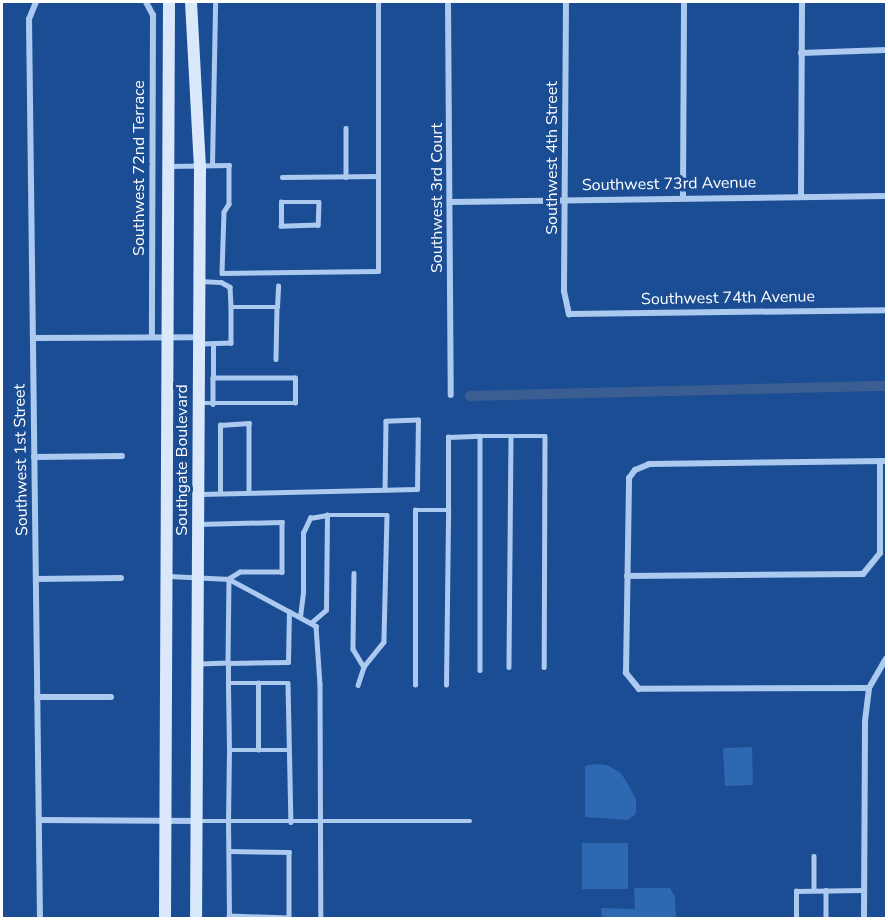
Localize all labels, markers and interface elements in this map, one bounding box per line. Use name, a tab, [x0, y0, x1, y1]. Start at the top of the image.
street label: Southwest 72nd Terrace	[129, 80, 149, 256]
street label: Southwest 4th Street	[542, 81, 562, 235]
street label: Southwest 3rd Court	[427, 123, 447, 273]
street label: Southwest 73rd Avenue	[582, 173, 756, 195]
street label: Southwest 74th Avenue	[641, 287, 815, 309]
street label: Southwest 1st Street	[10, 384, 32, 536]
street label: Southgate Boulevard	[172, 384, 192, 536]

